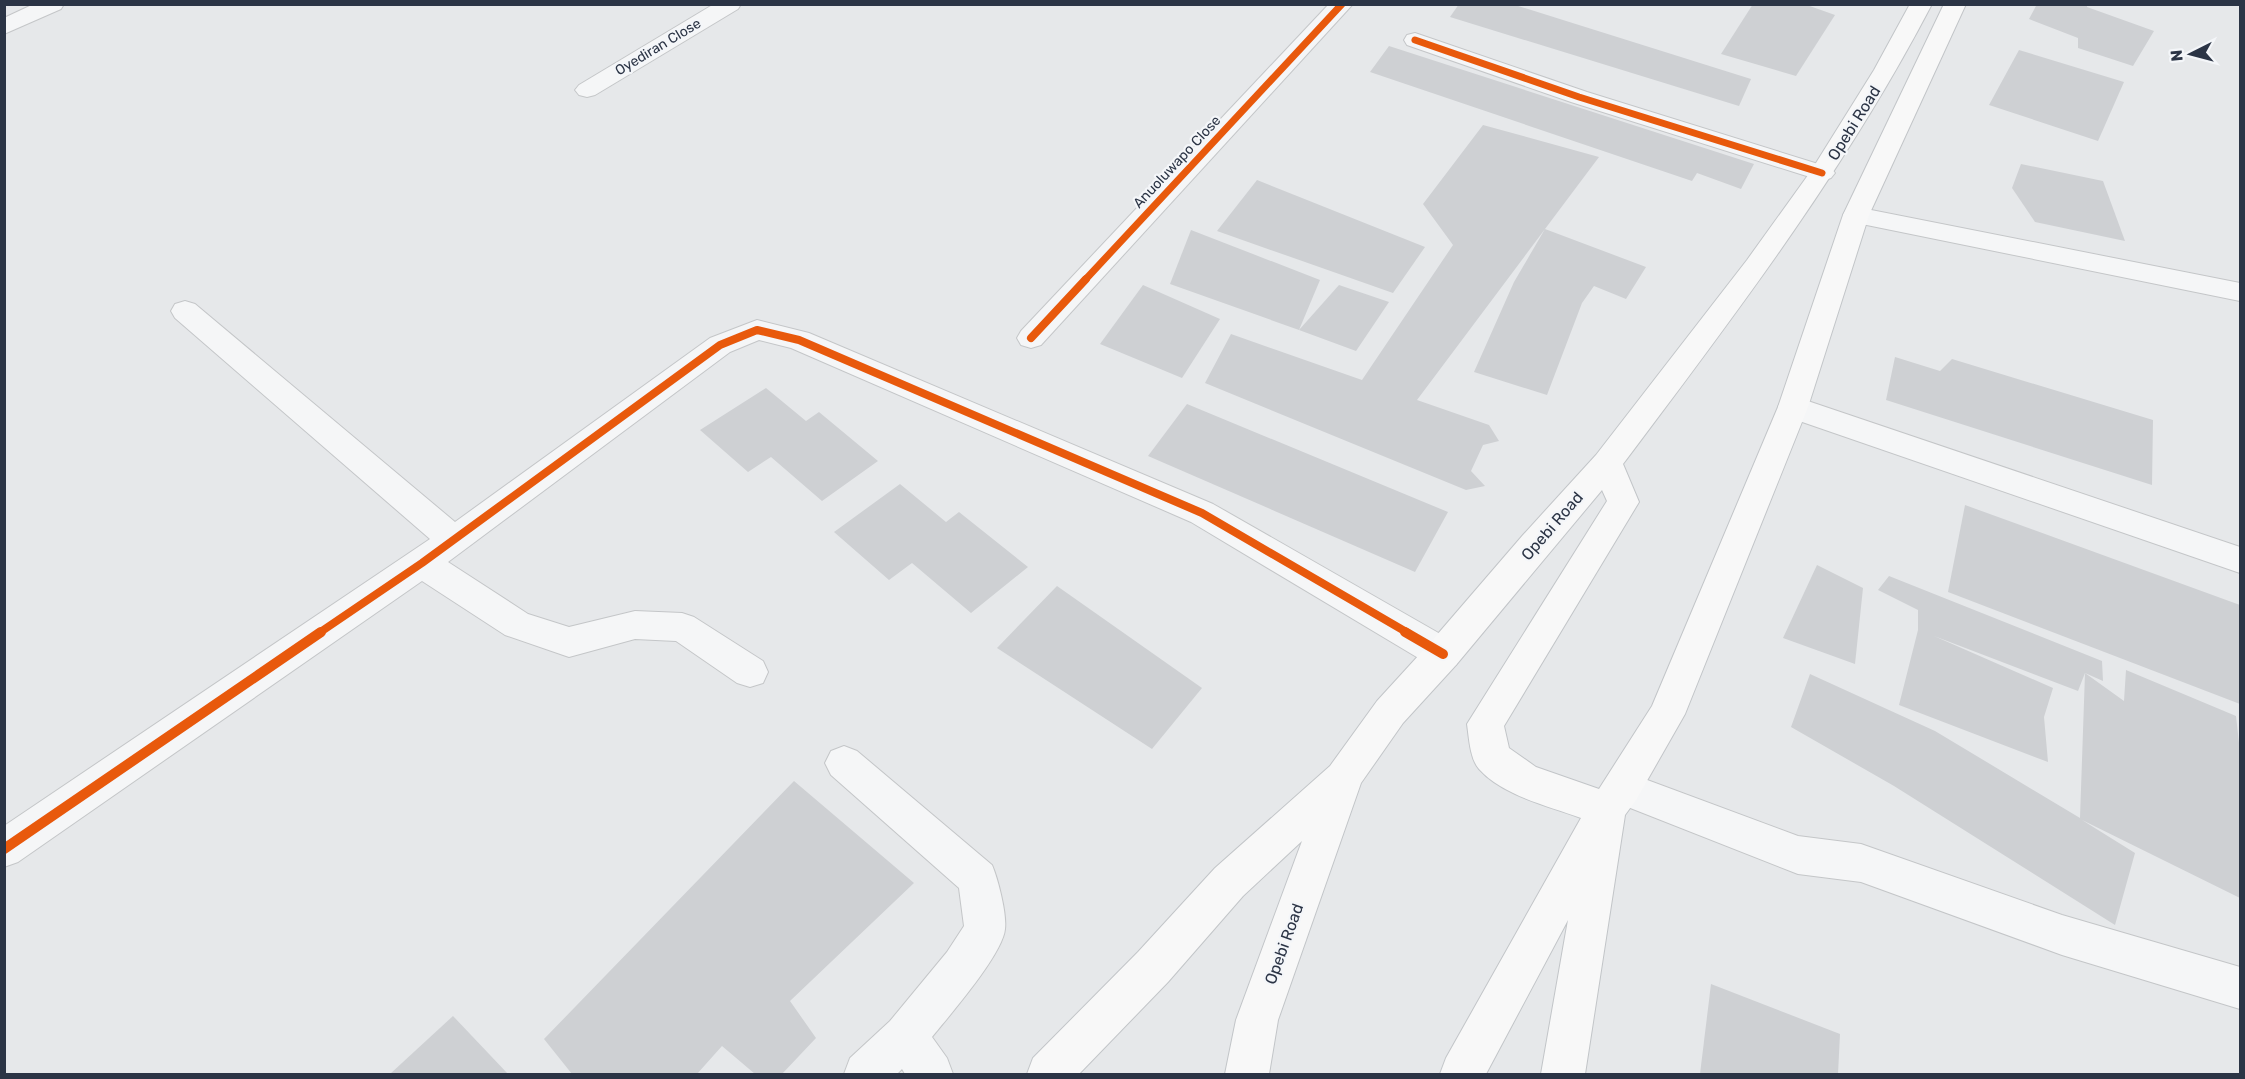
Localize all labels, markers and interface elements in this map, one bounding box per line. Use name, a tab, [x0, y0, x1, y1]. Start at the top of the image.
street label: Oyediran Close	[612, 15, 704, 79]
north arrow	[2161, 24, 2221, 84]
text: N	[2167, 49, 2187, 62]
street label: Opebi Road	[1824, 82, 1884, 164]
street label: Anuoluwapo Close	[1130, 112, 1224, 212]
street label: Opebi Road	[1517, 488, 1587, 564]
street label: Opebi Road	[1261, 901, 1307, 987]

